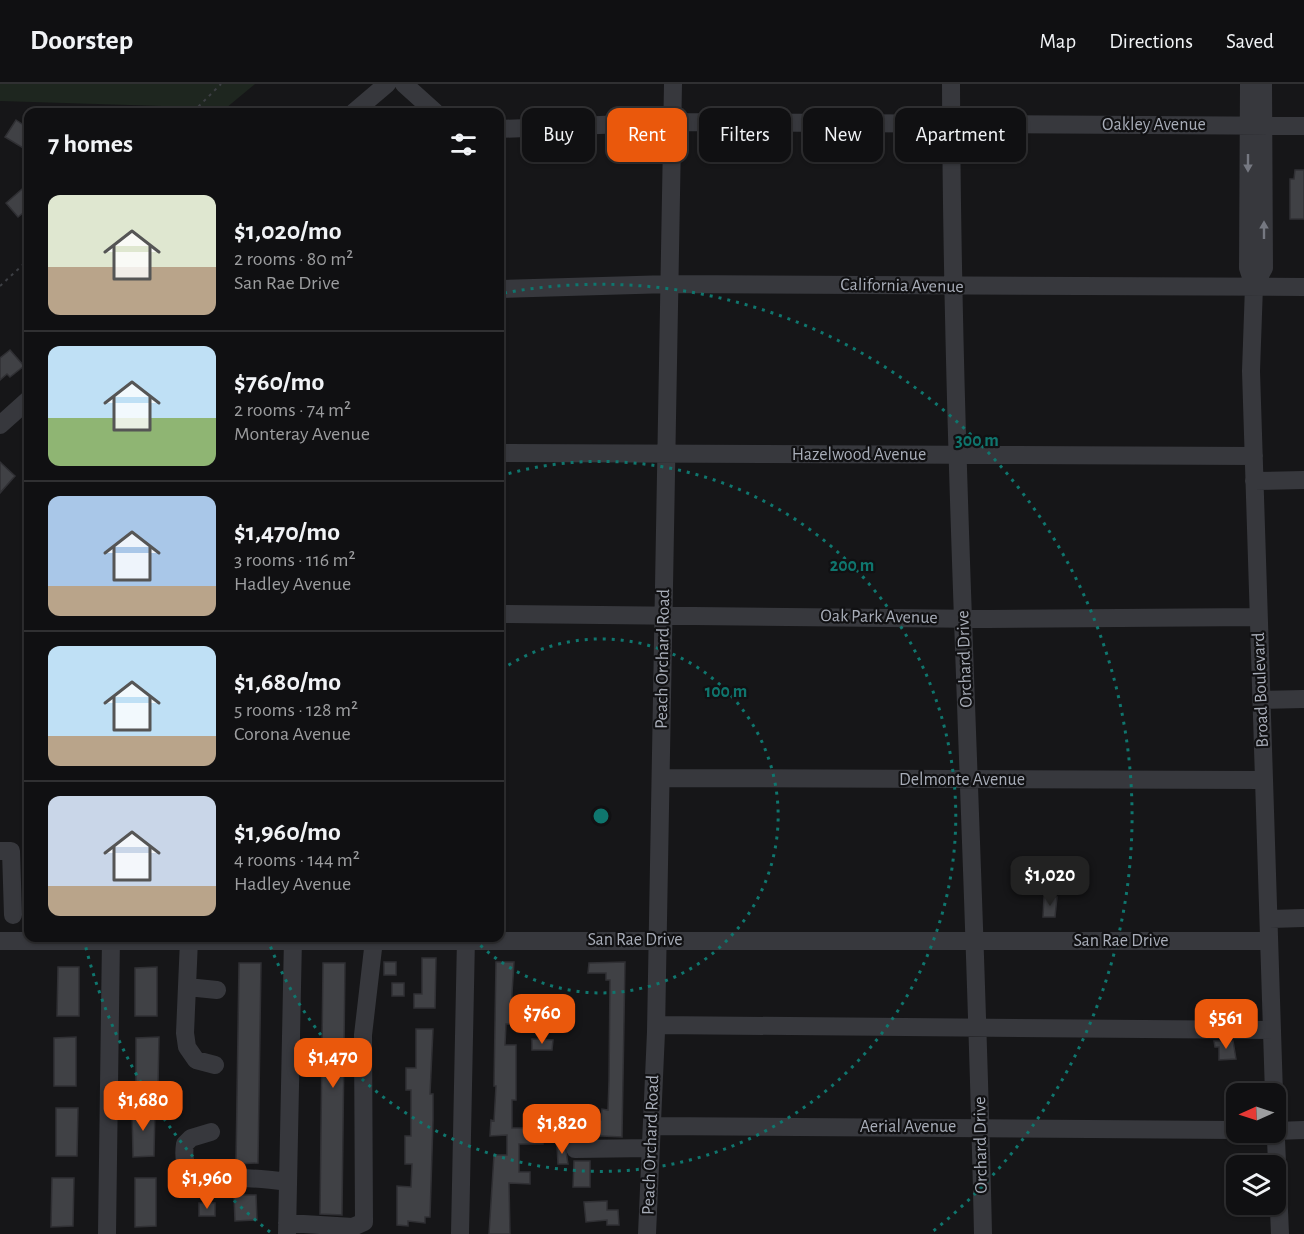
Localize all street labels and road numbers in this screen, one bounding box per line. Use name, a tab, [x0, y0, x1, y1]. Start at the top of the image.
street label: Oakley Avenue	[1102, 116, 1206, 134]
street label: California Avenue	[840, 276, 964, 296]
street label: Hazelwood Avenue	[792, 446, 926, 464]
street label: Peach Orchard Road	[653, 589, 673, 729]
street label: Oak Park Avenue	[820, 607, 938, 627]
street label: Orchard Drive	[954, 610, 976, 708]
street label: Broad Boulevard	[1250, 632, 1272, 748]
street label: Delmonte Avenue	[899, 771, 1025, 789]
street label: San Rae Drive	[587, 931, 683, 949]
street label: San Rae Drive	[1073, 932, 1169, 950]
street label: Peach Orchard Road	[640, 1075, 662, 1215]
street label: Orchard Drive	[971, 1096, 991, 1194]
street label: Aerial Avenue	[860, 1118, 956, 1136]

